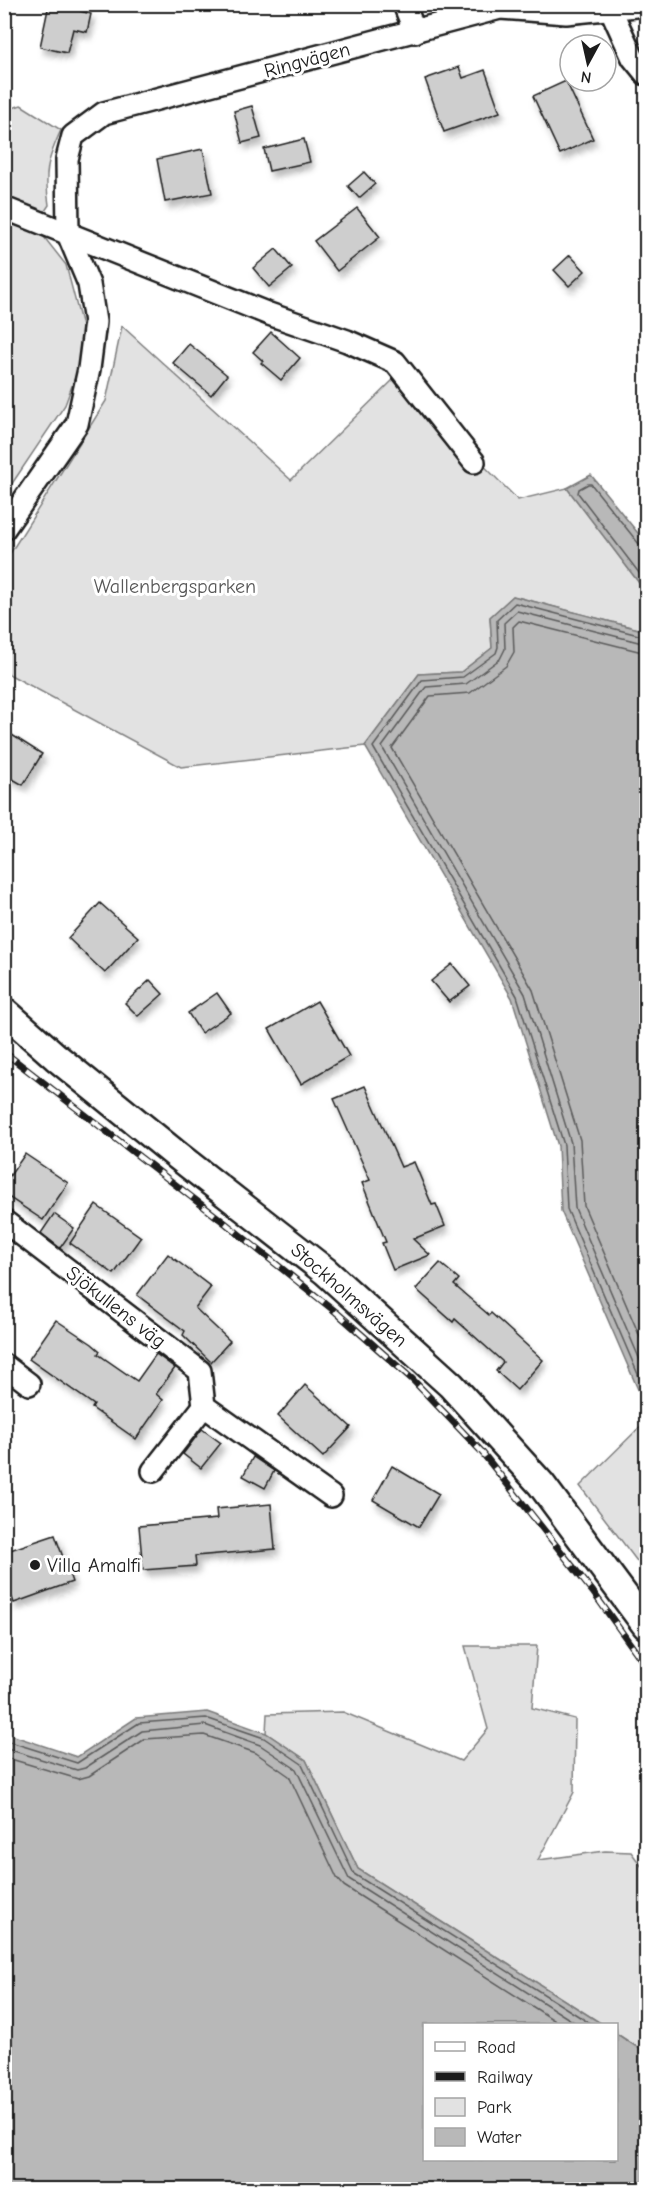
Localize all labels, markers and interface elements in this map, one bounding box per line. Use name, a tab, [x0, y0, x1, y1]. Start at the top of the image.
north arrow	[558, 33, 618, 93]
street label: Ringvägen	[261, 37, 353, 83]
text: N	[580, 67, 592, 87]
park label: Wallenbergsparken	[94, 575, 256, 598]
street label: Stockholmsvägen	[286, 1238, 412, 1352]
street label: Sjökullens väg	[62, 1261, 170, 1353]
place label: Villa Amalfi	[47, 1554, 141, 1577]
marker: Villa Amalfi	[28, 1558, 42, 1572]
legend	[423, 2023, 618, 2161]
text: Road	[477, 2037, 516, 2058]
text: Railway	[477, 2067, 534, 2088]
text: Park	[477, 2097, 512, 2118]
text: Water	[477, 2127, 522, 2148]

